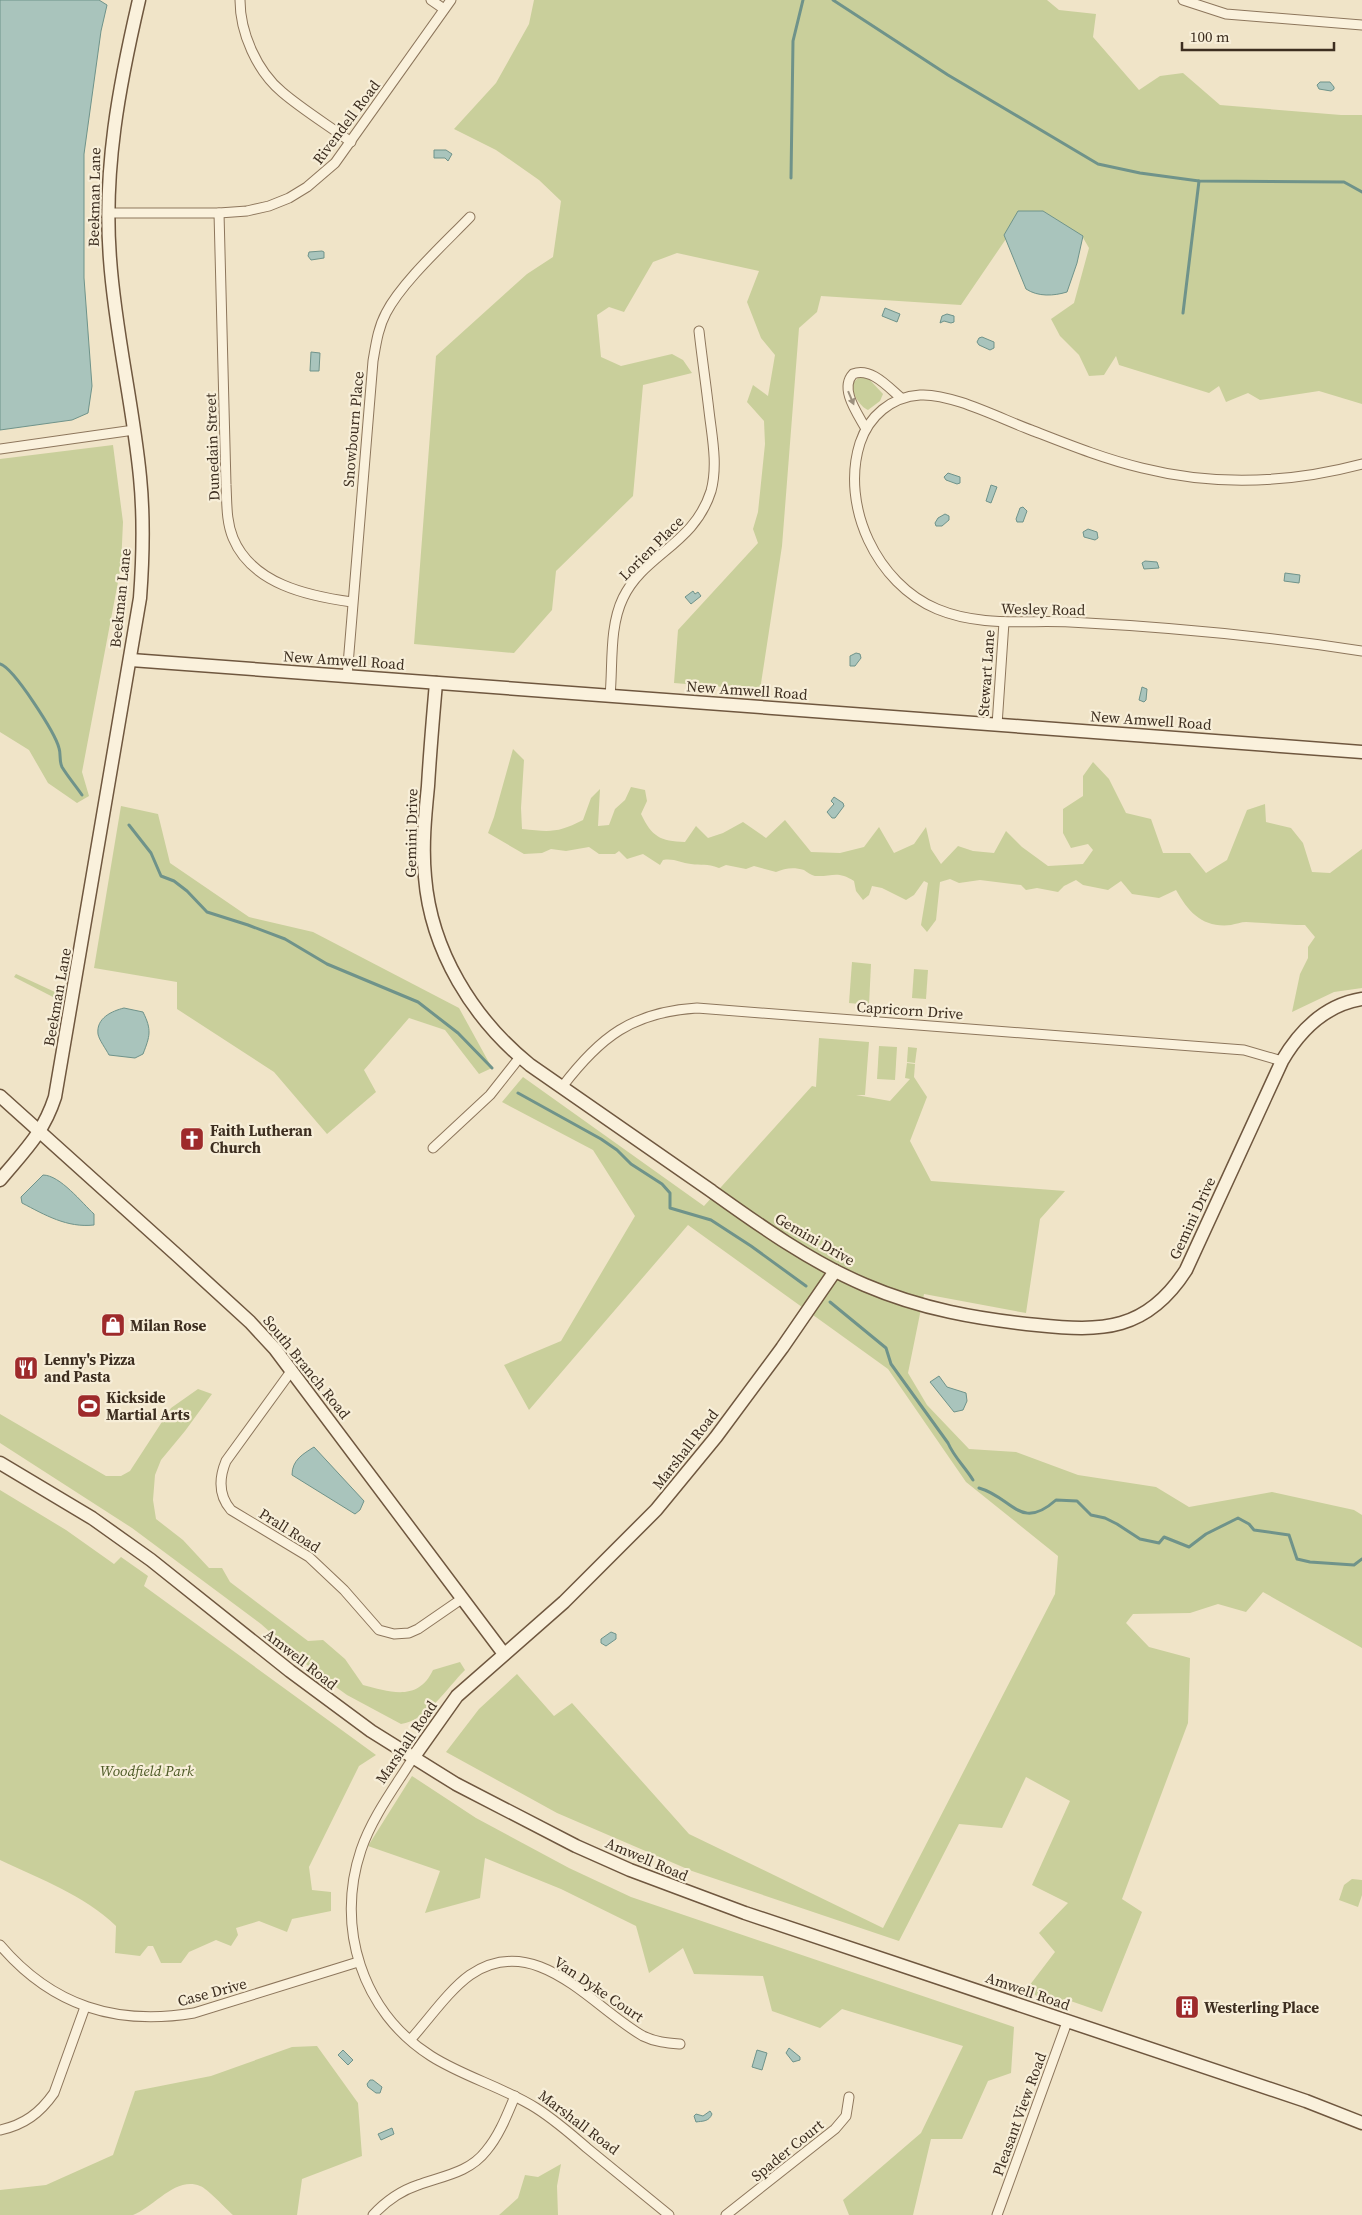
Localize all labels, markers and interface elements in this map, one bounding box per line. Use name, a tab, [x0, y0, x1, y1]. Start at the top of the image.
scale bar	[1182, 20, 1334, 52]
text: 100 m	[1190, 26, 1230, 47]
street label: Rivendell Road	[307, 75, 385, 168]
street label: Beekman Lane	[83, 147, 105, 247]
street label: Snowbourn Place	[337, 370, 369, 488]
one-way arrow	[847, 391, 855, 406]
street label: Dunedain Street	[200, 393, 224, 501]
street label: Lorien Place	[614, 511, 688, 585]
street label: Beekman Lane	[104, 547, 136, 649]
street label: Wesley Road	[1001, 598, 1086, 620]
street label: Stewart Lane	[972, 629, 1000, 717]
street label: New Amwell Road	[283, 645, 406, 675]
street label: New Amwell Road	[686, 675, 809, 705]
street label: New Amwell Road	[1090, 705, 1213, 735]
street label: Gemini Drive	[400, 788, 422, 878]
street label: Beekman Lane	[38, 946, 76, 1048]
street label: Capricorn Drive	[856, 996, 964, 1024]
place label: Faith Lutheran Church	[210, 1120, 312, 1158]
church icon: Faith Lutheran Church	[179, 1126, 205, 1152]
street label: Gemini Drive	[1164, 1173, 1220, 1263]
street label: Gemini Drive	[771, 1208, 859, 1271]
street label: South Branch Road	[259, 1311, 356, 1424]
shop icon: Milan Rose	[100, 1312, 126, 1338]
place label: Milan Rose	[130, 1315, 207, 1336]
place label: Lenny's Pizza and Pasta	[44, 1349, 136, 1387]
restaurant icon: Lenny's Pizza and Pasta	[13, 1355, 39, 1381]
place label: Kickside Martial Arts	[106, 1387, 190, 1425]
sports icon: Kickside Martial Arts	[76, 1393, 102, 1419]
street label: Marshall Road	[647, 1404, 723, 1493]
street label: Prall Road	[255, 1503, 325, 1557]
street label: Amwell Road	[260, 1624, 343, 1695]
street label: Marshall Road	[370, 1696, 442, 1788]
park label: Woodfield Park	[100, 1760, 195, 1781]
street label: Amwell Road	[602, 1832, 692, 1886]
street label: Van Dyke Court	[550, 1951, 648, 2027]
street label: Amwell Road	[983, 1967, 1074, 2015]
street label: Case Drive	[175, 1973, 249, 2011]
building icon: Westerling Place	[1174, 1994, 1200, 2020]
place label: Westerling Place	[1204, 1997, 1319, 2018]
street label: Pleasant View Road	[987, 2049, 1051, 2179]
street label: Marshall Road	[534, 2085, 624, 2160]
street label: Spader Court	[746, 2114, 828, 2186]

